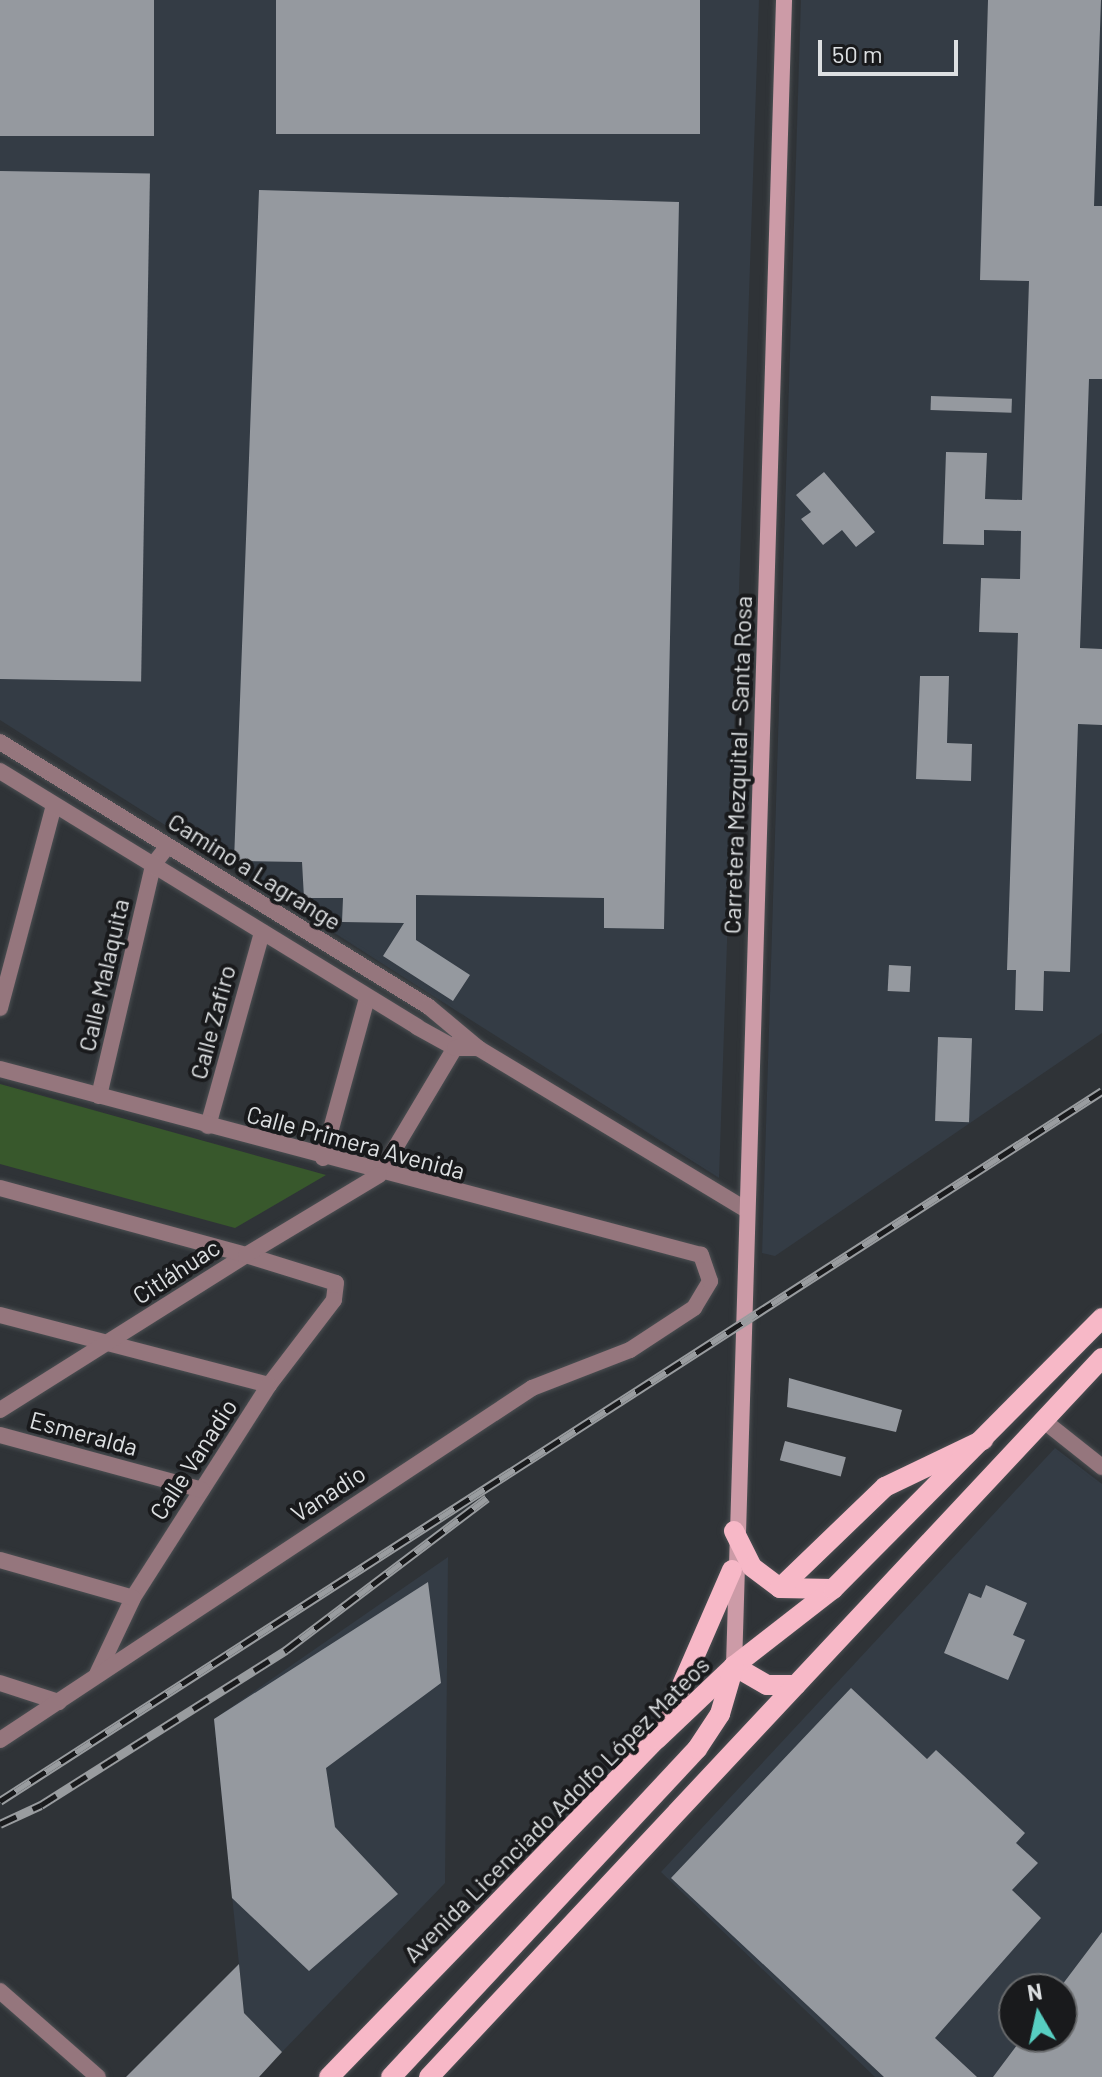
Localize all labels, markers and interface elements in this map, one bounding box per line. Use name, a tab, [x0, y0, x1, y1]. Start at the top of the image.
scale bar	[822, 24, 962, 74]
text: 50 m	[832, 39, 883, 68]
street label: Carretera Mezquital - Santa Rosa	[717, 595, 757, 935]
street label: Camino a Lagrange	[163, 806, 347, 936]
street label: Calle Malaquita	[71, 896, 135, 1054]
street label: Calle Zafiro	[183, 962, 241, 1082]
street label: Calle Primera Avenida	[244, 1099, 468, 1185]
street label: Citláhuac	[127, 1232, 225, 1310]
street label: Calle Vanadio	[143, 1393, 243, 1525]
street label: Esmeralda	[27, 1405, 141, 1461]
street label: Vanadio	[285, 1458, 371, 1528]
street label: Avenida Licenciado Adolfo López Mateos	[397, 1650, 715, 1968]
north arrow	[998, 1973, 1078, 2053]
text: N	[1025, 1977, 1044, 2005]

